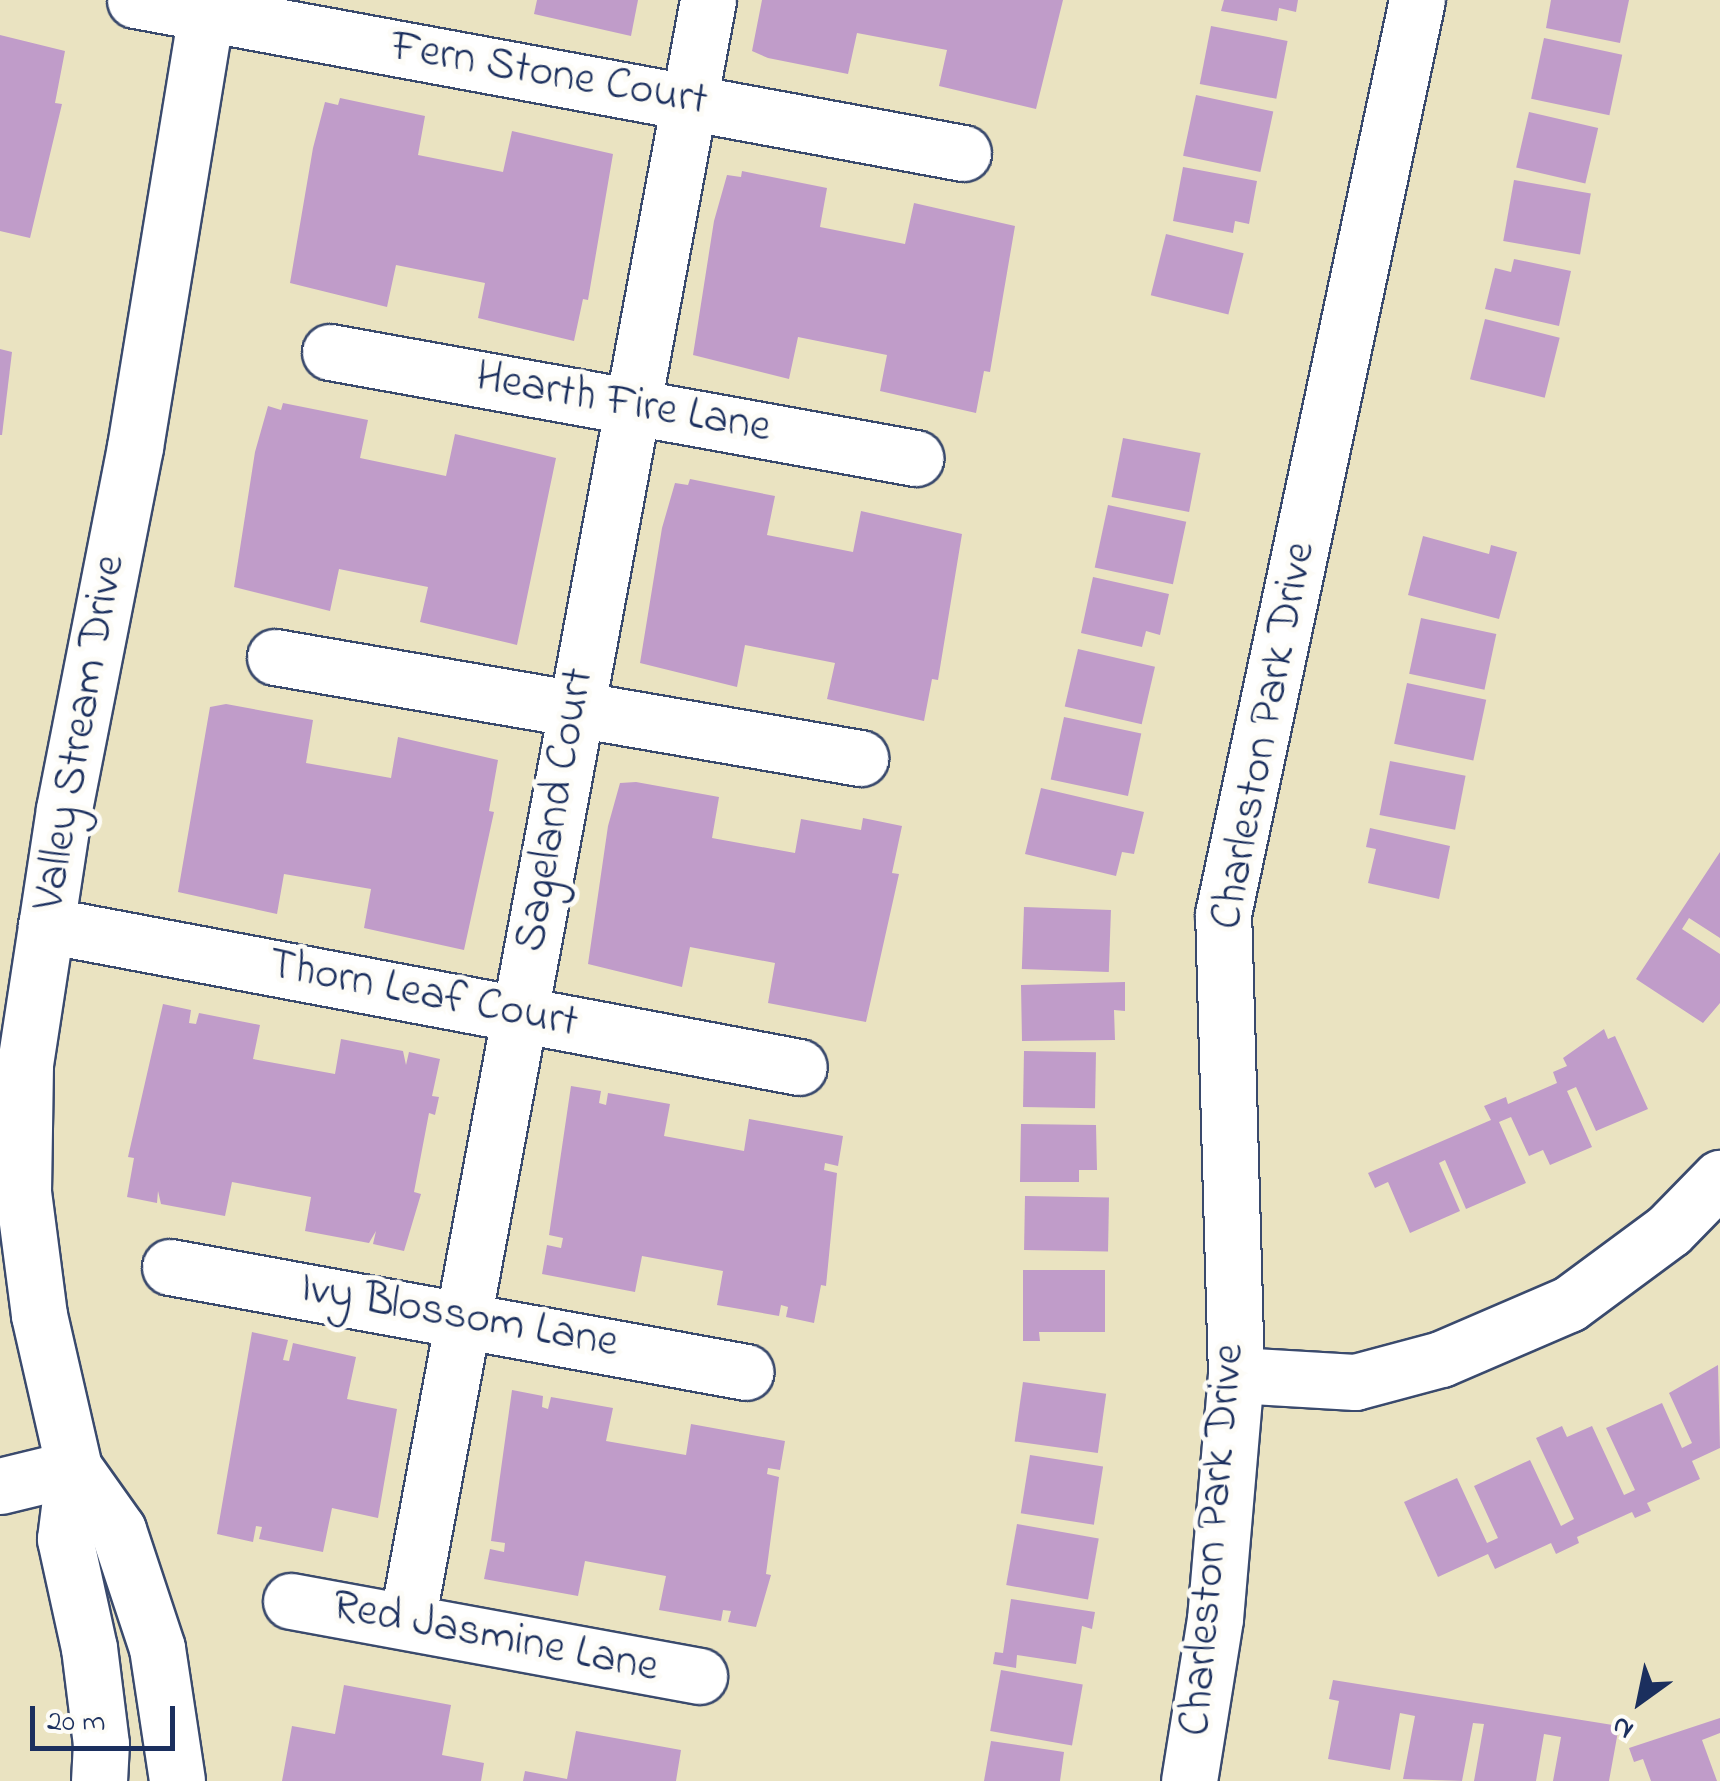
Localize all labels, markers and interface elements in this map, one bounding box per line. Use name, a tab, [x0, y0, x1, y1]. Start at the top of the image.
street label: Fern Stone Court	[387, 21, 711, 129]
street label: Hearth Fire Lane	[471, 352, 775, 456]
street label: Charleston Park Drive	[1201, 538, 1329, 934]
street label: Valley Stream Drive	[23, 551, 139, 915]
street label: Sageland Court	[504, 664, 608, 956]
street label: Thorn Leaf Court	[264, 939, 582, 1051]
street label: Ivy Blossom Lane	[296, 1263, 622, 1371]
street label: Charleston Park Drive	[1170, 1342, 1258, 1738]
street label: Red Jasmine Lane	[328, 1580, 662, 1696]
north arrow	[1590, 1651, 1690, 1751]
scale bar	[35, 1686, 180, 1748]
text: 20 m	[47, 1701, 106, 1745]
text: N	[1604, 1704, 1642, 1749]

